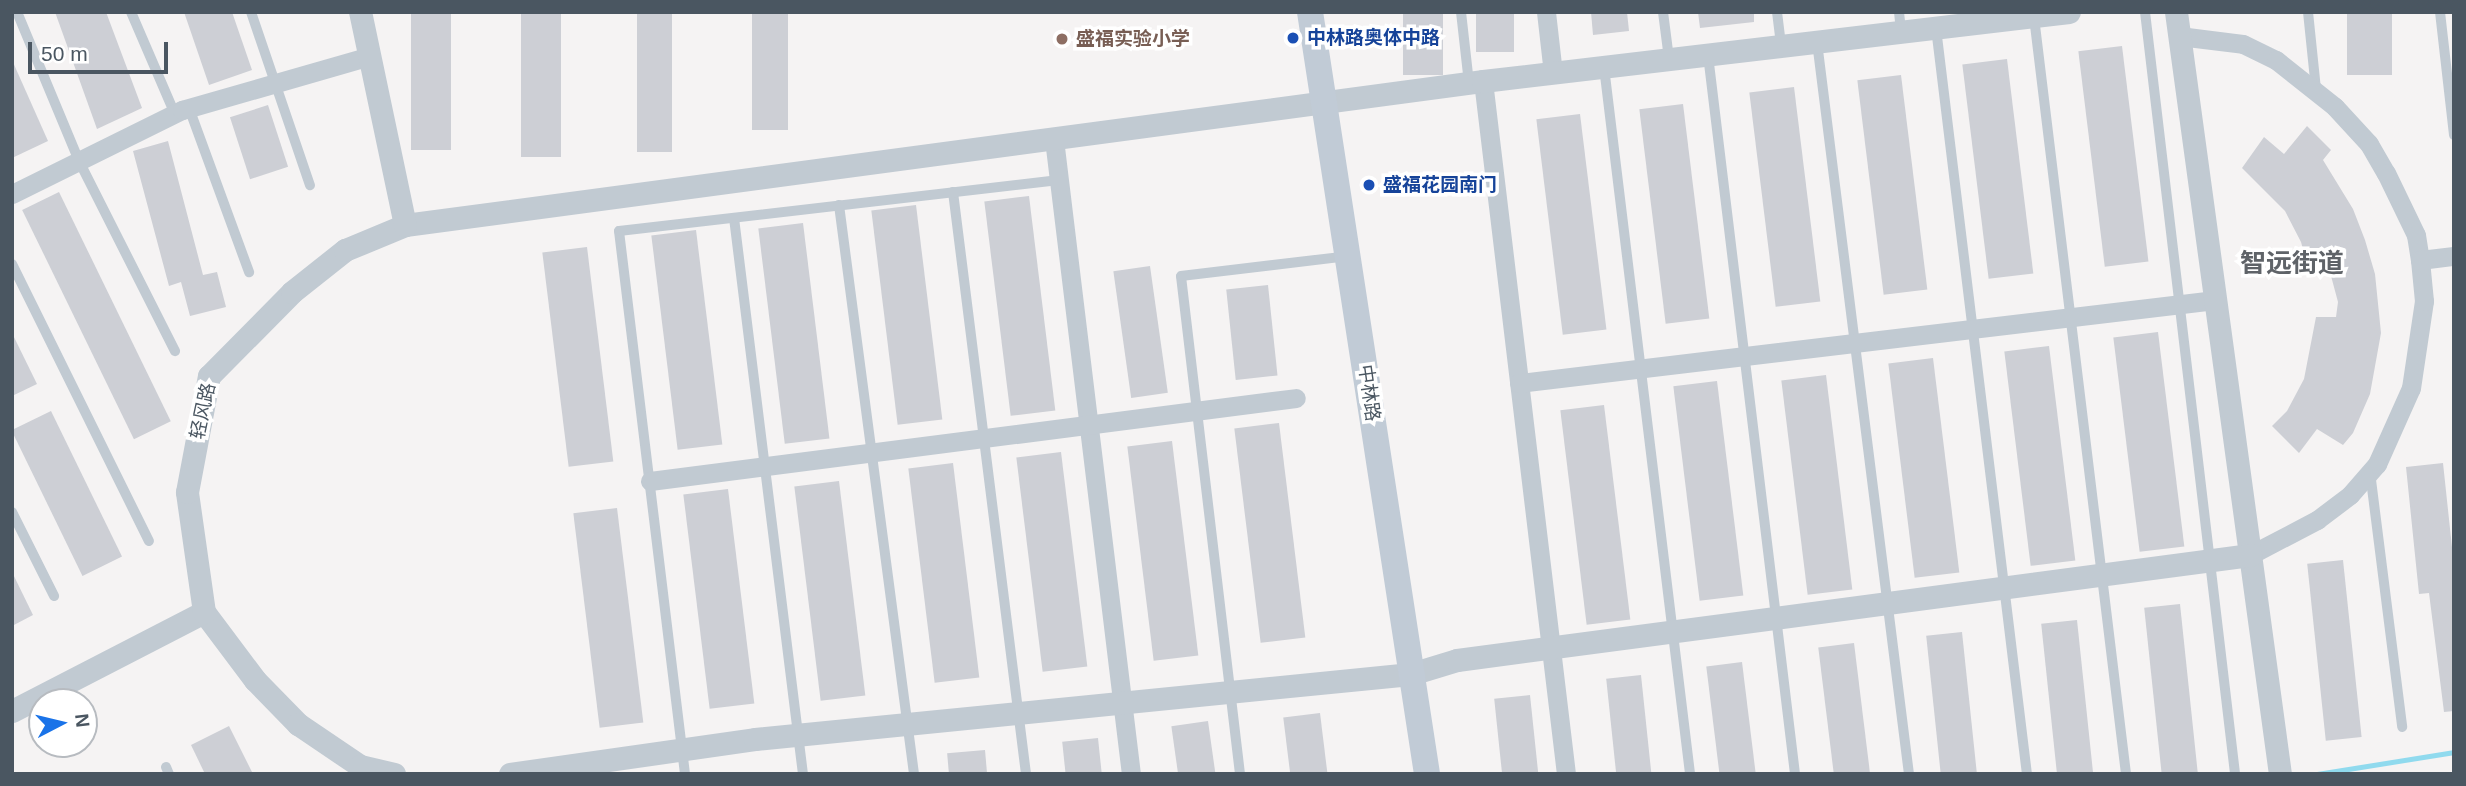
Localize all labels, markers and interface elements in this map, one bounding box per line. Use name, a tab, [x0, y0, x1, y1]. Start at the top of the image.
place label: 中林路奥体中路	[1307, 27, 1440, 49]
scale bar	[32, 28, 172, 72]
place label: 盛福实验小学	[1076, 28, 1190, 50]
marker: 中林路奥体中路	[1285, 30, 1301, 46]
marker: 盛福实验小学	[1054, 31, 1070, 47]
text: 50 m	[41, 42, 88, 65]
place label: 盛福花园南门	[1383, 174, 1497, 196]
marker: 盛福花园南门	[1361, 177, 1377, 193]
district label: 智远街道	[2240, 248, 2344, 280]
street label: 中林路	[1354, 363, 1384, 423]
street label: 轻风路	[186, 381, 220, 441]
north arrow	[28, 688, 98, 758]
text: N	[71, 713, 94, 729]

